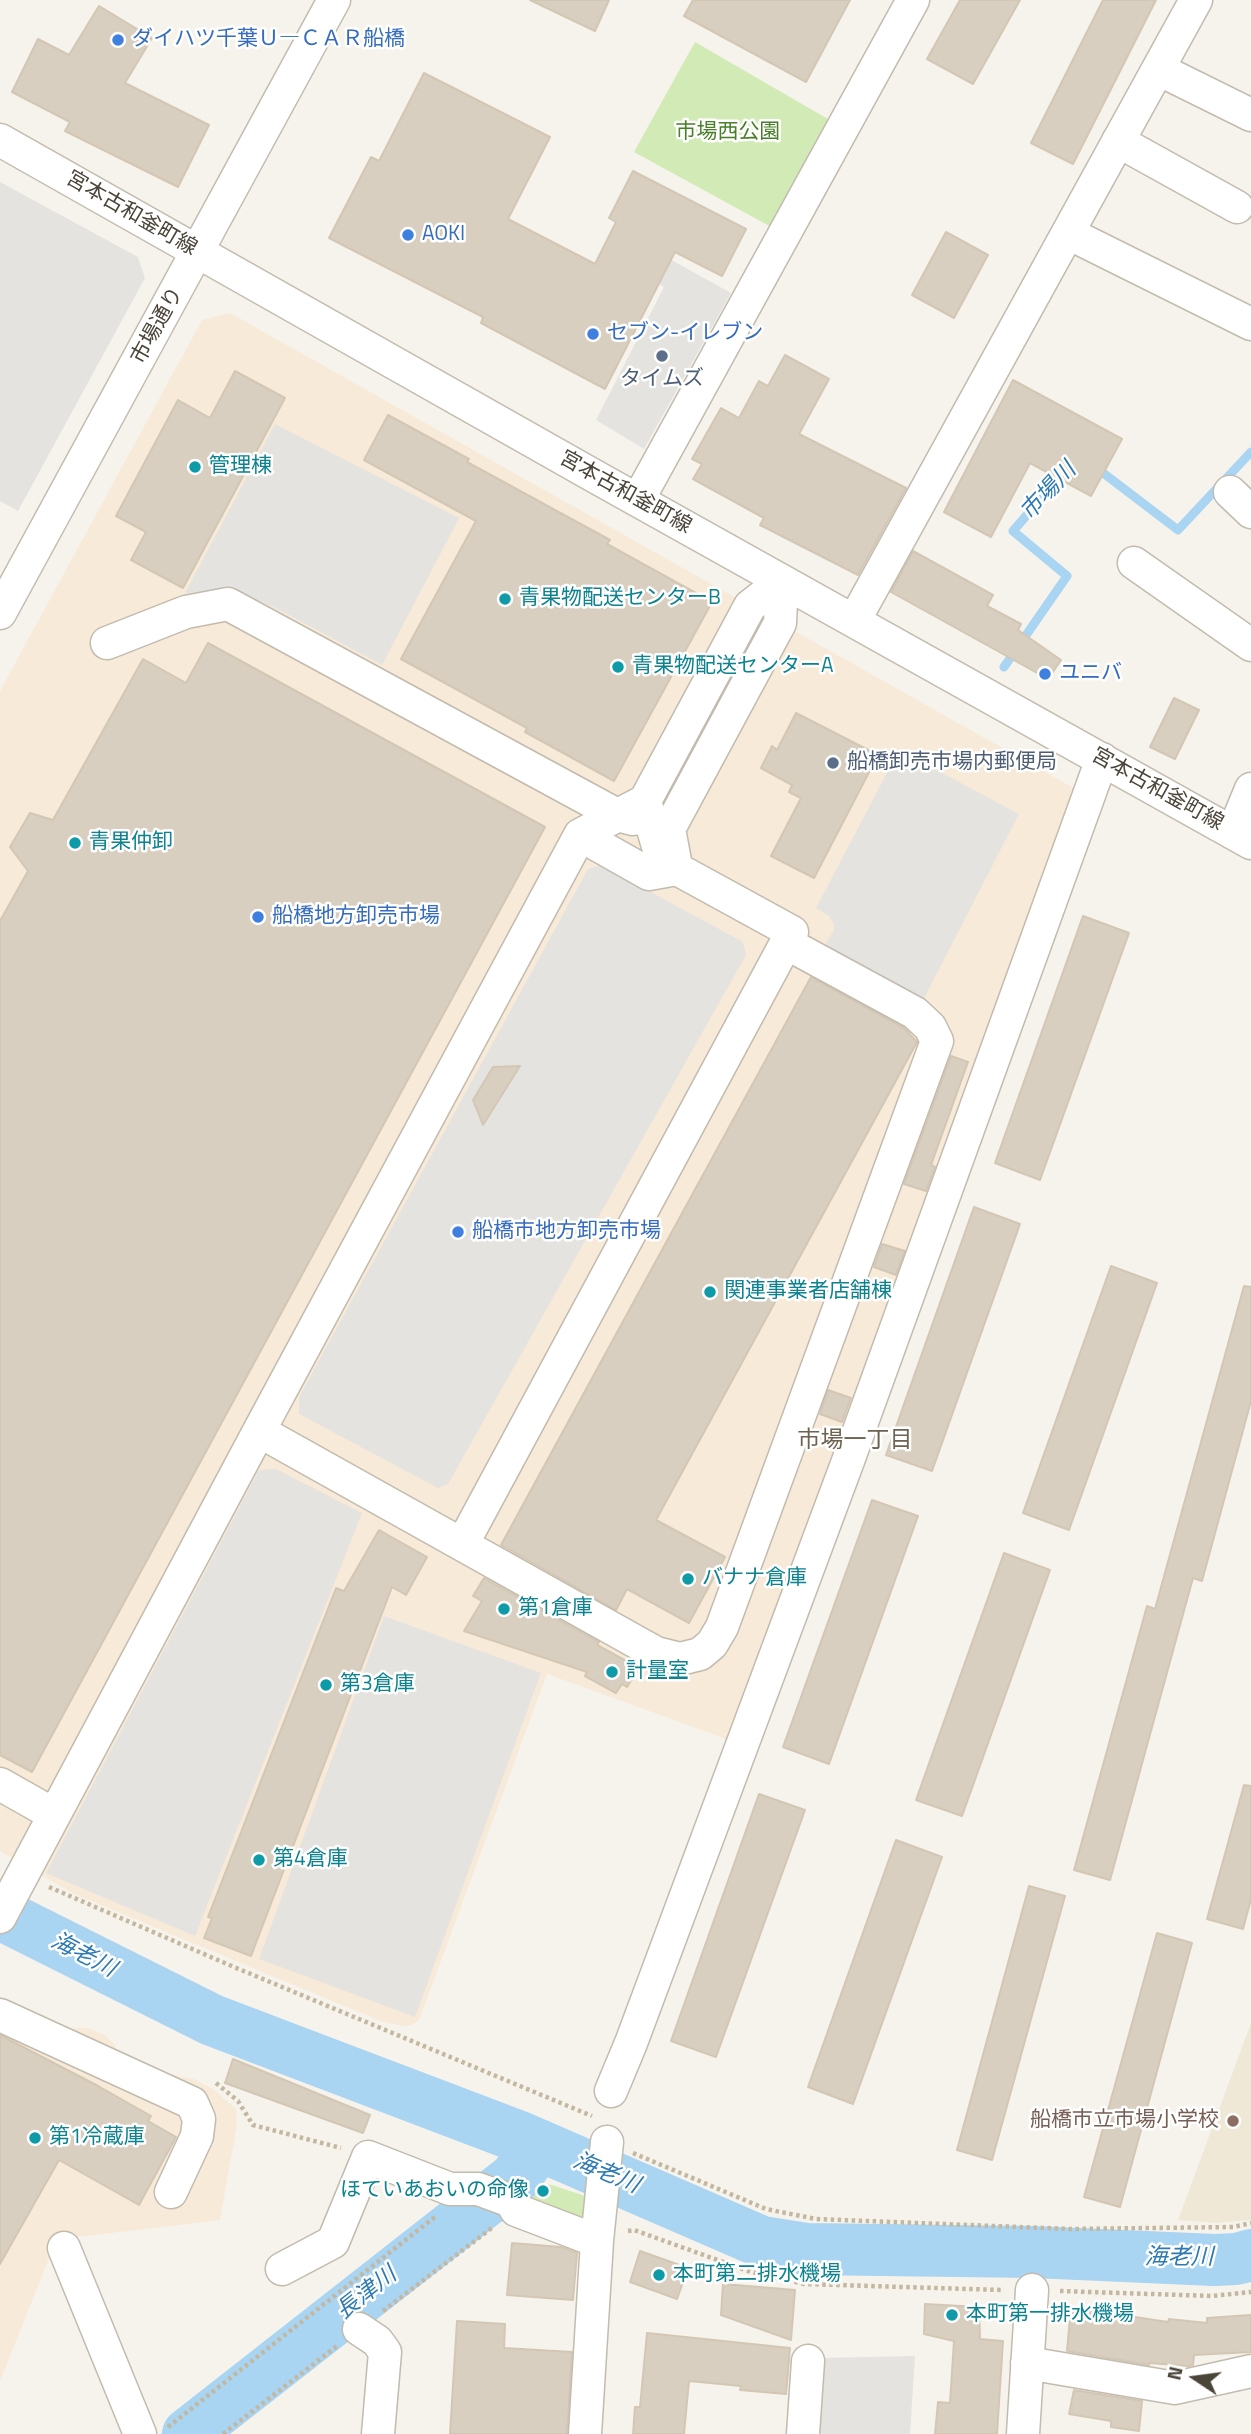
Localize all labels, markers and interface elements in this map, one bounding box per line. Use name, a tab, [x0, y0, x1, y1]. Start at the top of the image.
place label: ダイハツ千葉Ｕ―ＣＡＲ船橋	[132, 27, 405, 53]
marker: ダイハツ千葉Ｕ―ＣＡＲ船橋	[110, 32, 126, 48]
park label: 市場西公園	[676, 120, 780, 146]
street label: 宮本古和釜町線	[61, 166, 201, 262]
place label: AOKI	[422, 222, 465, 248]
marker: AOKI	[400, 227, 416, 243]
street label: 市場通り	[127, 283, 189, 369]
place label: セブン-イレブン	[607, 321, 763, 347]
marker: セブン-イレブン	[585, 326, 601, 342]
marker: タイムズ	[654, 348, 670, 364]
place label: タイムズ	[620, 367, 704, 393]
street label: 宮本古和釜町線	[555, 446, 695, 540]
place label: 管理棟	[209, 454, 272, 480]
water label: 市場川	[1015, 457, 1083, 527]
marker: 管理棟	[187, 459, 203, 475]
place label: 青果物配送センターB	[519, 586, 721, 612]
marker: 青果物配送センターB	[497, 591, 513, 607]
place label: 青果物配送センターA	[632, 654, 834, 680]
marker: 青果物配送センターA	[610, 659, 626, 675]
place label: ユニバ	[1059, 661, 1122, 687]
marker: ユニバ	[1037, 666, 1053, 682]
street label: 宮本古和釜町線	[1087, 743, 1227, 837]
place label: 船橋卸売市場内郵便局	[847, 750, 1057, 776]
marker: 船橋卸売市場内郵便局	[825, 755, 841, 771]
place label: 青果仲卸	[89, 830, 173, 856]
marker: 青果仲卸	[67, 835, 83, 851]
place label: 船橋地方卸売市場	[272, 904, 440, 930]
marker: 船橋地方卸売市場	[250, 909, 266, 925]
place label: 船橋市地方卸売市場	[472, 1219, 661, 1245]
marker: 船橋市地方卸売市場	[450, 1224, 466, 1240]
place label: 関連事業者店舗棟	[724, 1279, 892, 1305]
marker: 関連事業者店舗棟	[702, 1284, 718, 1300]
district label: 市場一丁目	[798, 1427, 912, 1455]
place label: バナナ倉庫	[702, 1566, 807, 1592]
marker: バナナ倉庫	[680, 1571, 696, 1587]
place label: 第1倉庫	[518, 1596, 593, 1622]
marker: 第1倉庫	[496, 1601, 512, 1617]
place label: 計量室	[626, 1659, 689, 1685]
marker: 計量室	[604, 1664, 620, 1680]
place label: 第3倉庫	[340, 1672, 415, 1698]
marker: 第3倉庫	[318, 1677, 334, 1693]
place label: 第4倉庫	[273, 1847, 348, 1873]
marker: 第4倉庫	[251, 1852, 267, 1868]
water label: 海老川	[46, 1928, 120, 1984]
place label: 船橋市立市場小学校	[1030, 2108, 1219, 2134]
marker: 船橋市立市場小学校	[1225, 2113, 1241, 2129]
place label: 第1冷蔵庫	[49, 2125, 145, 2151]
marker: 第1冷蔵庫	[27, 2130, 43, 2146]
water label: 海老川	[569, 2148, 643, 2200]
place label: ほていあおいの命像	[340, 2178, 529, 2204]
marker: ほていあおいの命像	[535, 2183, 551, 2199]
water label: 海老川	[1145, 2244, 1213, 2272]
water label: 長津川	[331, 2262, 403, 2326]
place label: 本町第二排水機場	[673, 2262, 841, 2288]
marker: 本町第二排水機場	[651, 2267, 667, 2283]
place label: 本町第一排水機場	[966, 2302, 1134, 2328]
marker: 本町第一排水機場	[944, 2307, 960, 2323]
north arrow	[1160, 2343, 1230, 2413]
text: N	[1158, 2363, 1190, 2383]

